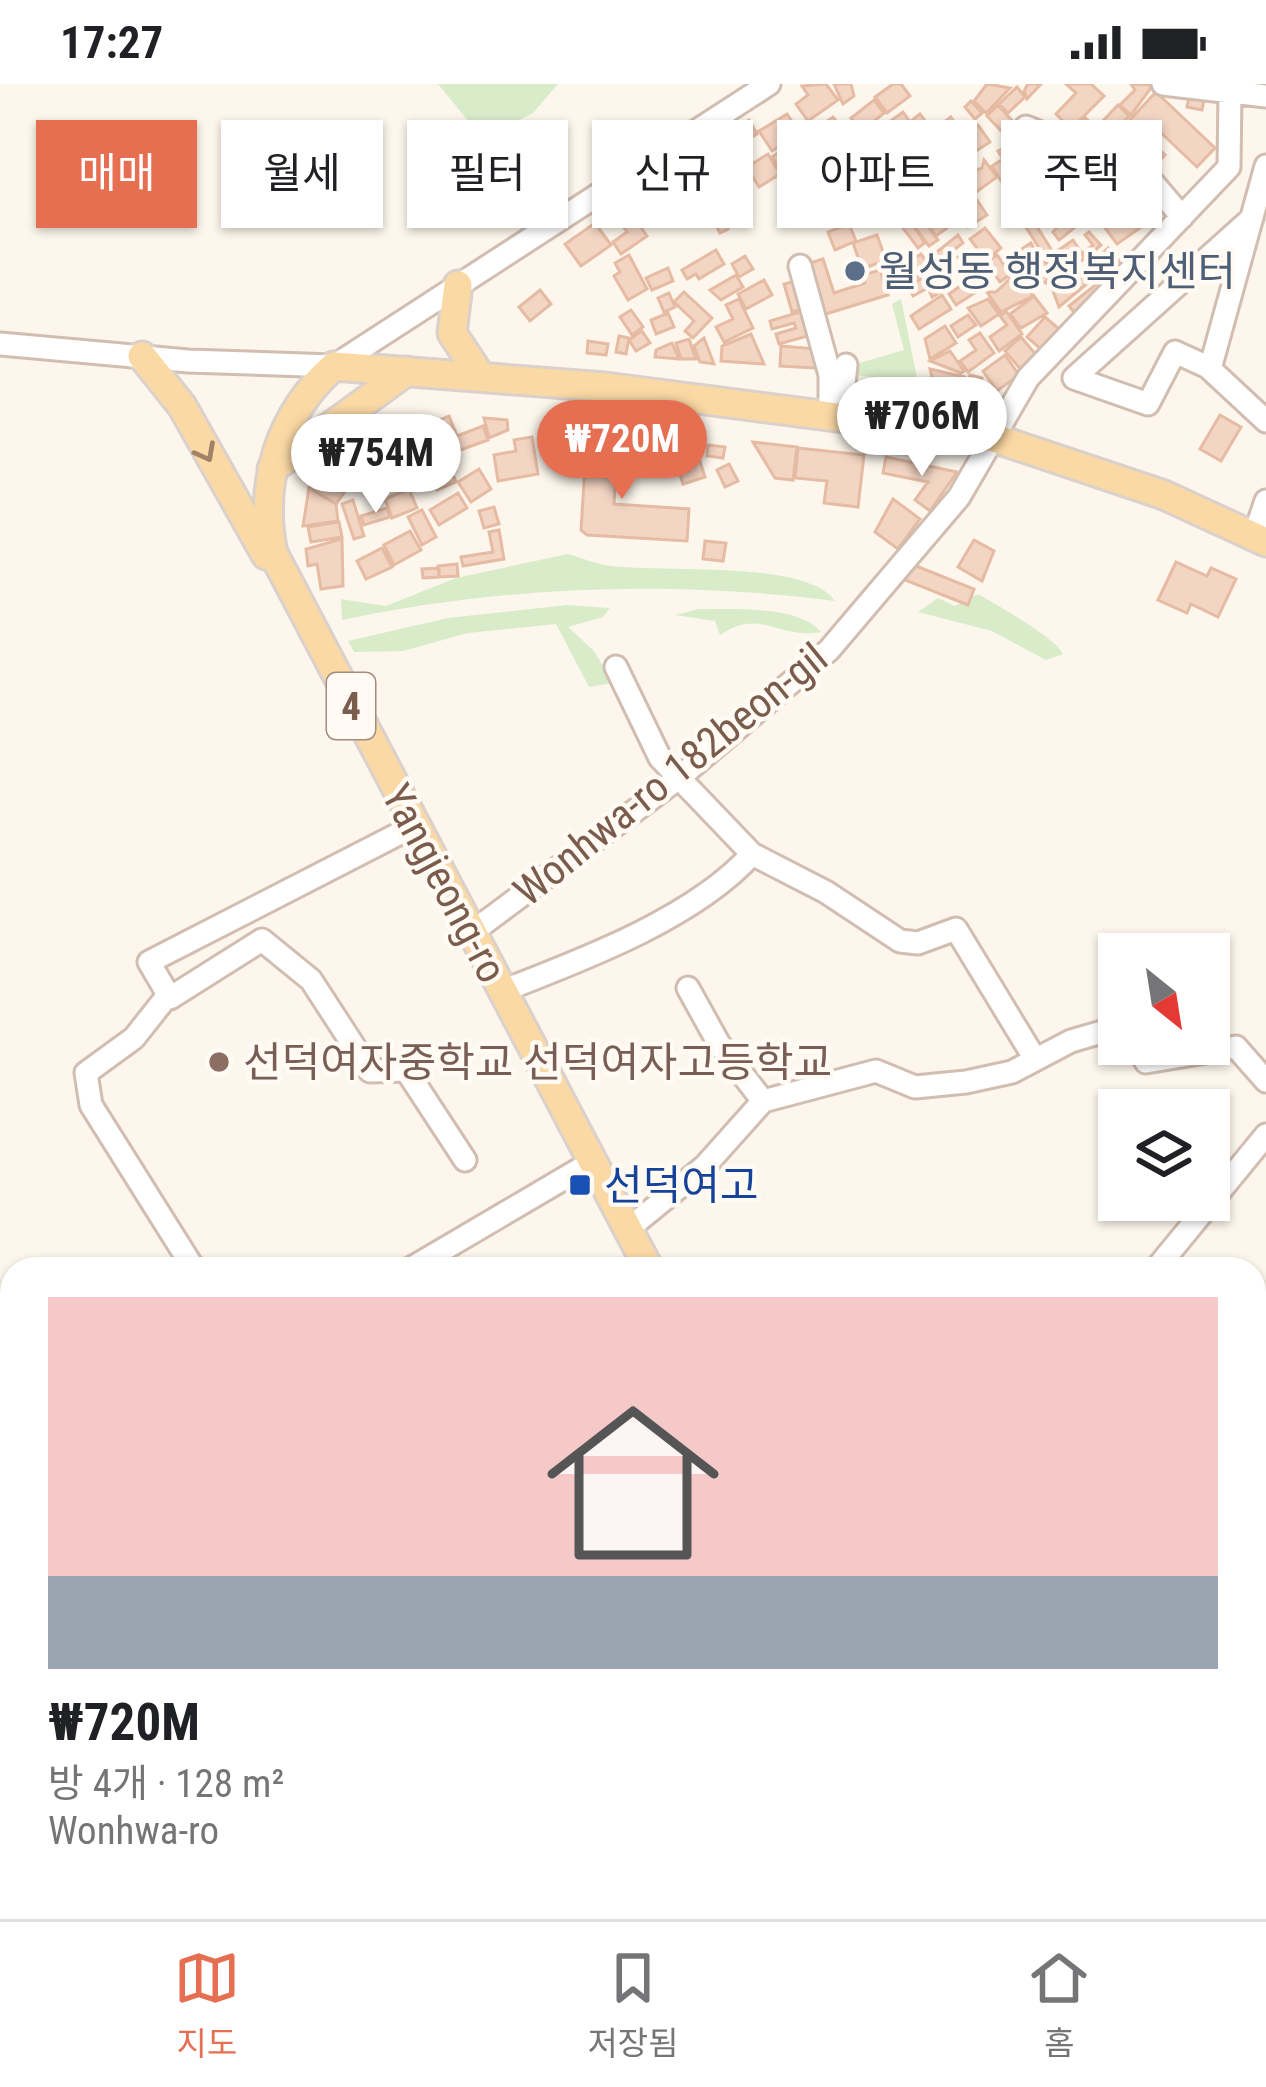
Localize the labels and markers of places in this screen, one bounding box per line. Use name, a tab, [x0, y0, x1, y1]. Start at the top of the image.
place label: 월성동 행정복지센터	[879, 247, 1236, 296]
marker: 월성동 행정복지센터	[842, 258, 868, 284]
pin: ₩706M	[838, 377, 1006, 479]
pin: ₩720M	[538, 400, 706, 502]
pin: ₩754M	[292, 414, 460, 516]
place label: 선덕여자중학교 선덕여자고등학교	[243, 1038, 832, 1087]
marker: 선덕여자중학교 선덕여자고등학교	[206, 1049, 232, 1075]
place label: 선덕여고	[604, 1161, 759, 1210]
marker: 선덕여고	[567, 1172, 593, 1198]

